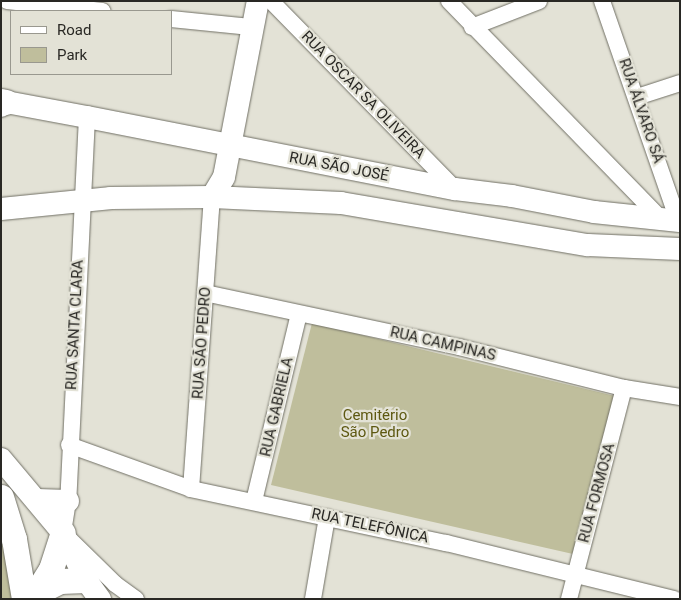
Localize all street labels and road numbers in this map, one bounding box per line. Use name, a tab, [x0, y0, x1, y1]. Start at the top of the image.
street label: RUA OSCAR SA OLIVEIRA	[297, 28, 429, 162]
street label: RUA ÁLVARO SÁ	[615, 56, 667, 166]
street label: RUA SÃO JOSÉ	[288, 149, 390, 185]
street label: RUA SANTA CLARA	[63, 260, 87, 390]
street label: RUA SÃO PEDRO	[189, 286, 215, 400]
street label: RUA CAMPINAS	[388, 323, 498, 365]
street label: RUA GABRIELA	[257, 356, 297, 458]
street label: RUA FORMOSA	[575, 441, 619, 545]
street label: RUA TELEFÔNICA	[310, 505, 430, 547]

